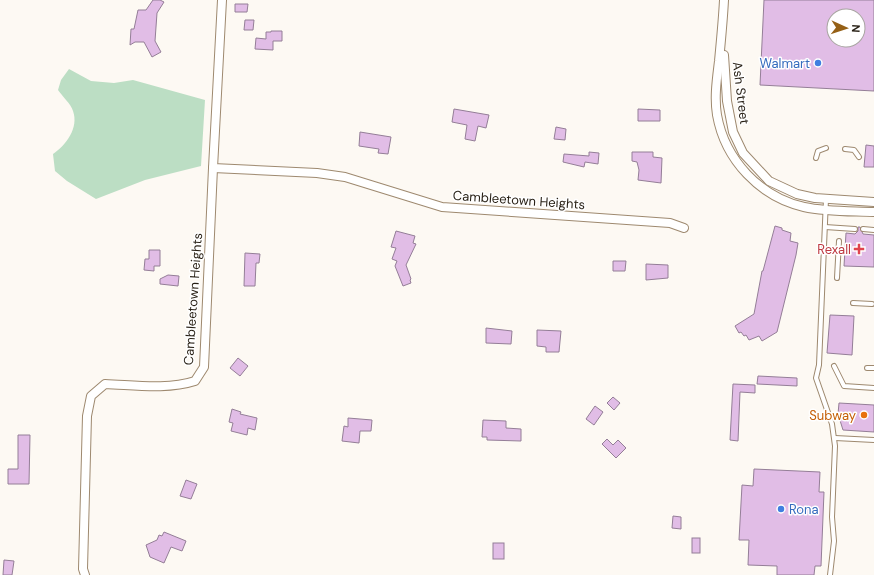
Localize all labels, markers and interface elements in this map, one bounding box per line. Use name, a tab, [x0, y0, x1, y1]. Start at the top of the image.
north arrow	[826, 8, 866, 48]
text: N	[849, 24, 863, 33]
place label: Walmart	[760, 55, 810, 72]
marker: Walmart	[813, 58, 823, 68]
street label: Ash Street	[729, 61, 753, 125]
street label: Cambleetown Heights	[452, 187, 586, 213]
street label: Cambleetown Heights	[180, 232, 206, 366]
place label: Rexall	[817, 241, 851, 258]
marker: Rexall	[854, 244, 864, 254]
place label: Subway	[809, 407, 856, 424]
marker: Subway	[859, 410, 869, 420]
place label: Rona	[789, 501, 819, 518]
marker: Rona	[776, 504, 786, 514]

